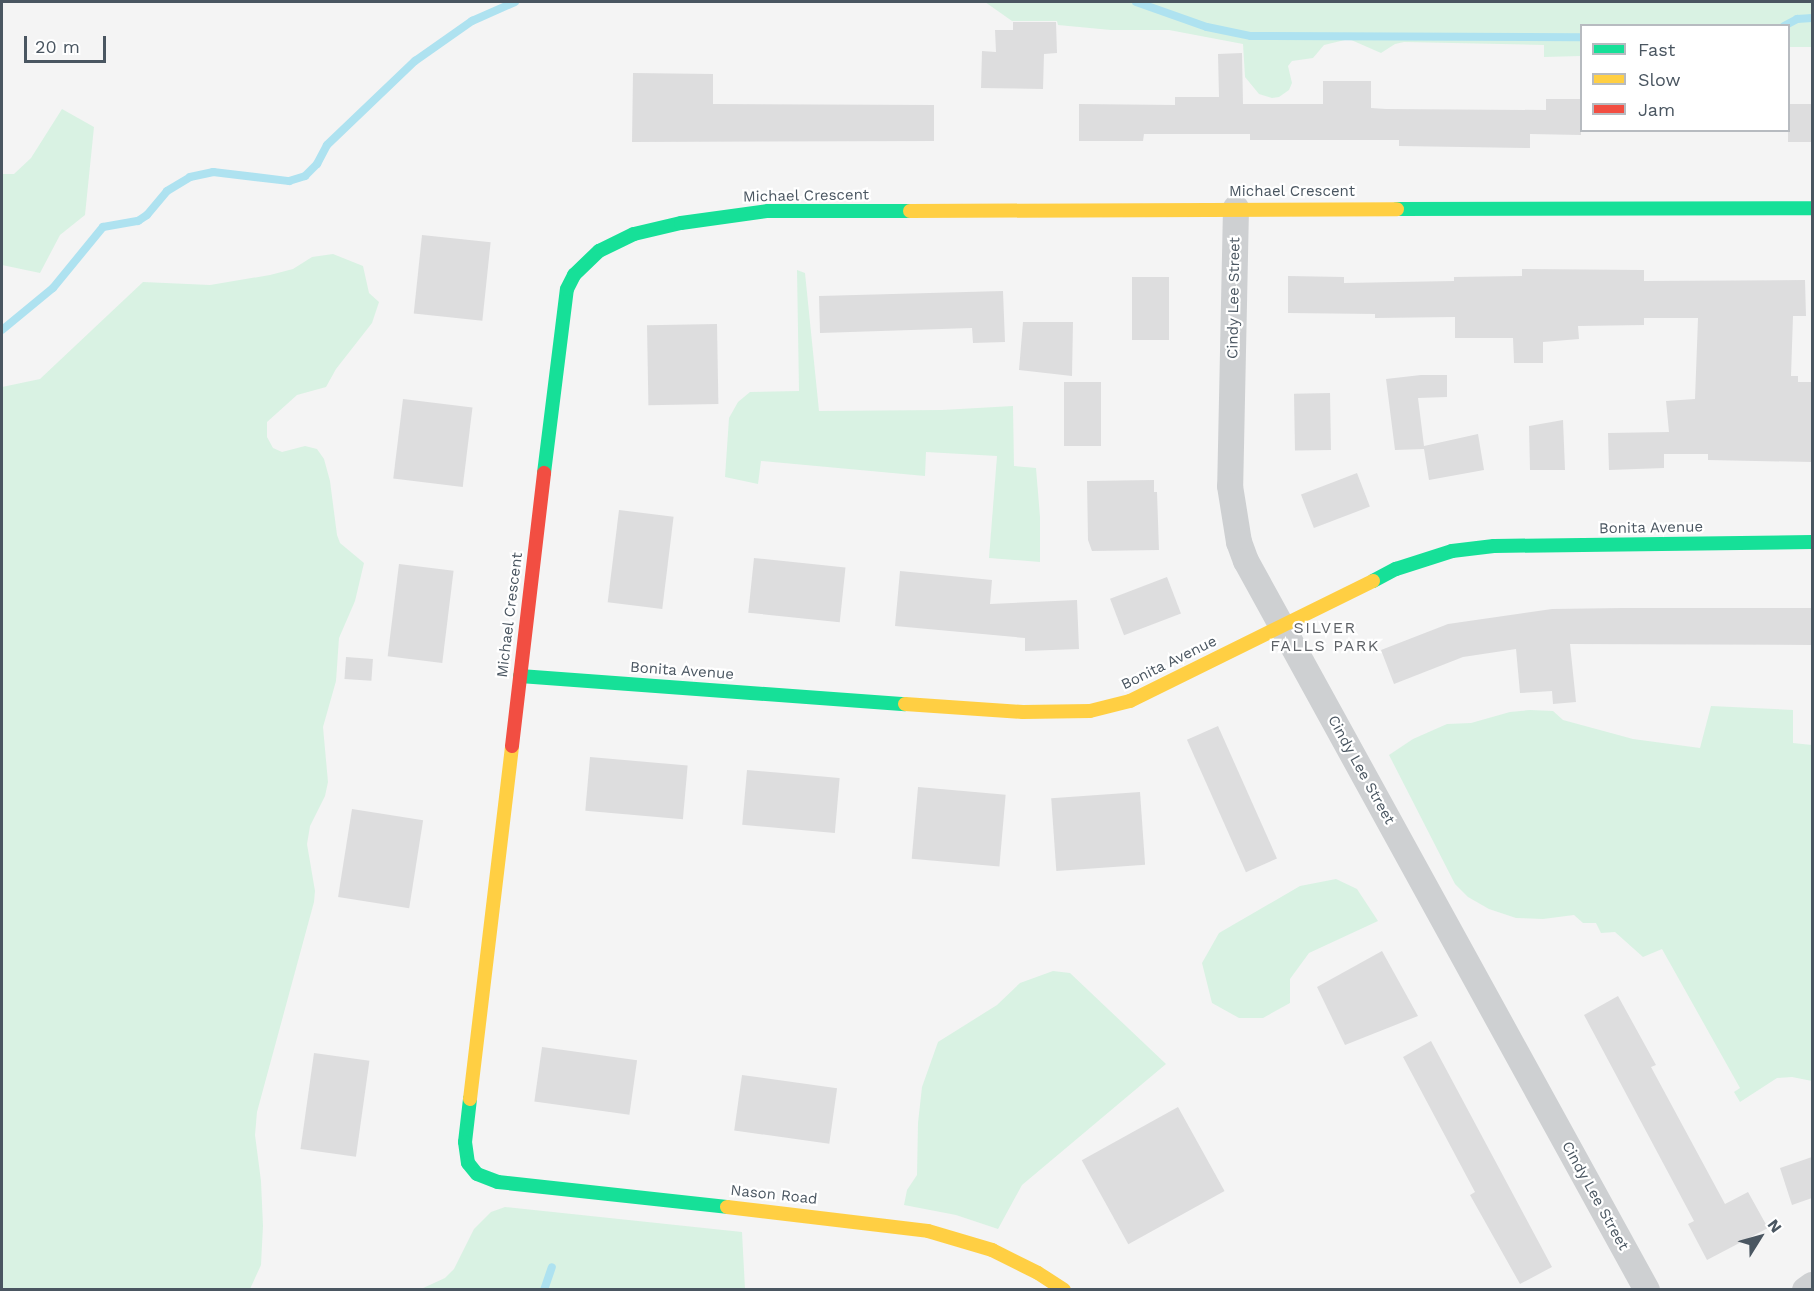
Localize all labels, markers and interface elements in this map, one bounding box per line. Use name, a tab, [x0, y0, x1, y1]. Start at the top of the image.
scale bar	[27, 24, 110, 62]
legend	[1580, 24, 1790, 132]
text: 20 m	[35, 36, 80, 57]
text: Fast	[1638, 39, 1675, 60]
text: Slow	[1638, 69, 1681, 90]
text: Jam	[1638, 99, 1675, 120]
street label: Michael Crescent	[1229, 183, 1355, 201]
street label: Michael Crescent	[743, 186, 869, 206]
street label: Cindy Lee Street	[1224, 237, 1244, 359]
street label: Bonita Avenue	[1598, 518, 1704, 538]
street label: Michael Crescent	[493, 551, 527, 679]
district label: SILVER FALLS PARK	[1270, 618, 1380, 656]
street label: Bonita Avenue	[1118, 632, 1220, 694]
street label: Bonita Avenue	[629, 658, 735, 684]
street label: Cindy Lee Street	[1324, 712, 1398, 828]
street label: Cindy Lee Street	[1558, 1138, 1632, 1254]
street label: Nason Road	[730, 1181, 818, 1209]
north arrow	[1730, 1207, 1790, 1267]
text: N	[1764, 1215, 1786, 1236]

